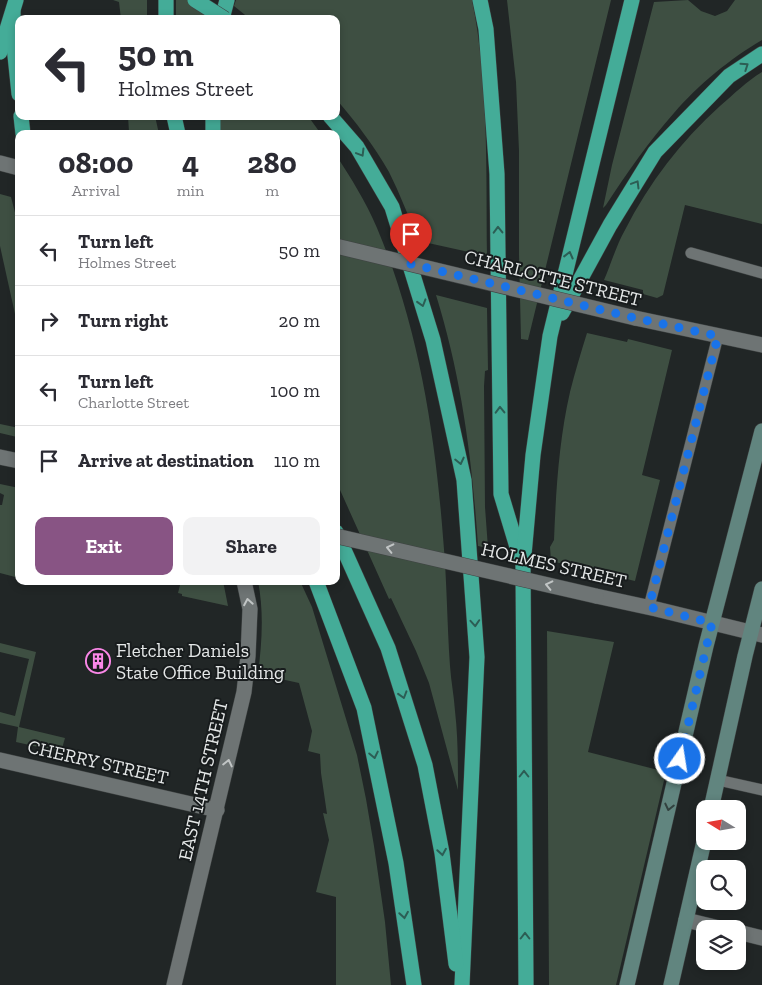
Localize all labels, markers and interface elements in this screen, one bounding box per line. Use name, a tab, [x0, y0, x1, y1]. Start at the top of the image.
text: 50 m	[118, 33, 194, 75]
icon: left	[35, 35, 100, 100]
one-way arrow	[740, 62, 749, 72]
text: Holmes Street	[118, 75, 253, 102]
text: 08:00	[58, 145, 134, 181]
text: 4	[182, 145, 199, 181]
text: 280	[247, 145, 297, 181]
one-way arrow	[355, 148, 365, 157]
one-way arrow	[629, 180, 639, 189]
text: Arrival	[72, 181, 120, 200]
text: min	[177, 181, 204, 200]
text: m	[265, 181, 279, 200]
pin	[390, 213, 432, 264]
icon: arrive	[397, 220, 425, 248]
one-way arrow	[493, 226, 503, 234]
text: Turn left	[78, 230, 153, 253]
icon: left	[35, 237, 63, 265]
text: 50 m	[279, 239, 320, 262]
street label: CHARLOTTE STREET	[462, 245, 644, 311]
one-way arrow	[564, 251, 574, 259]
text: Holmes Street	[78, 253, 176, 272]
one-way arrow	[416, 299, 426, 307]
icon: right	[35, 307, 63, 335]
text: Turn right	[78, 309, 168, 332]
text: 20 m	[279, 309, 320, 332]
text: Turn left	[78, 370, 153, 393]
icon: left	[35, 377, 63, 405]
text: 100 m	[270, 379, 320, 402]
text: Charlotte Street	[78, 393, 189, 412]
one-way arrow	[495, 406, 505, 414]
icon: arrive	[35, 447, 63, 475]
text: Arrive at destination	[78, 449, 254, 472]
text: 110 m	[274, 449, 320, 472]
one-way arrow	[454, 457, 465, 465]
button: Exit	[35, 517, 173, 575]
button: Share	[183, 517, 320, 575]
street label: HOLMES STREET	[479, 537, 629, 593]
one-way arrow	[386, 543, 395, 554]
one-way arrow	[544, 580, 553, 591]
one-way arrow	[244, 598, 254, 607]
one-way arrow	[469, 619, 480, 627]
place label: Fletcher Daniels State Office Building	[116, 639, 285, 684]
building icon: Fletcher Daniels State Office Building	[85, 648, 111, 674]
one-way arrow	[397, 690, 407, 698]
street label: EAST 14TH STREET	[173, 697, 233, 863]
position arrow	[653, 732, 705, 784]
street label: CHERRY STREET	[25, 735, 171, 789]
one-way arrow	[368, 751, 378, 760]
one-way arrow	[222, 758, 233, 767]
one-way arrow	[519, 770, 529, 778]
north arrow	[696, 800, 746, 850]
map controls	[696, 800, 746, 970]
one-way arrow	[664, 802, 675, 811]
one-way arrow	[436, 848, 446, 857]
button: search	[696, 860, 746, 910]
one-way arrow	[398, 911, 408, 919]
button: layers	[696, 920, 746, 970]
one-way arrow	[520, 932, 530, 940]

